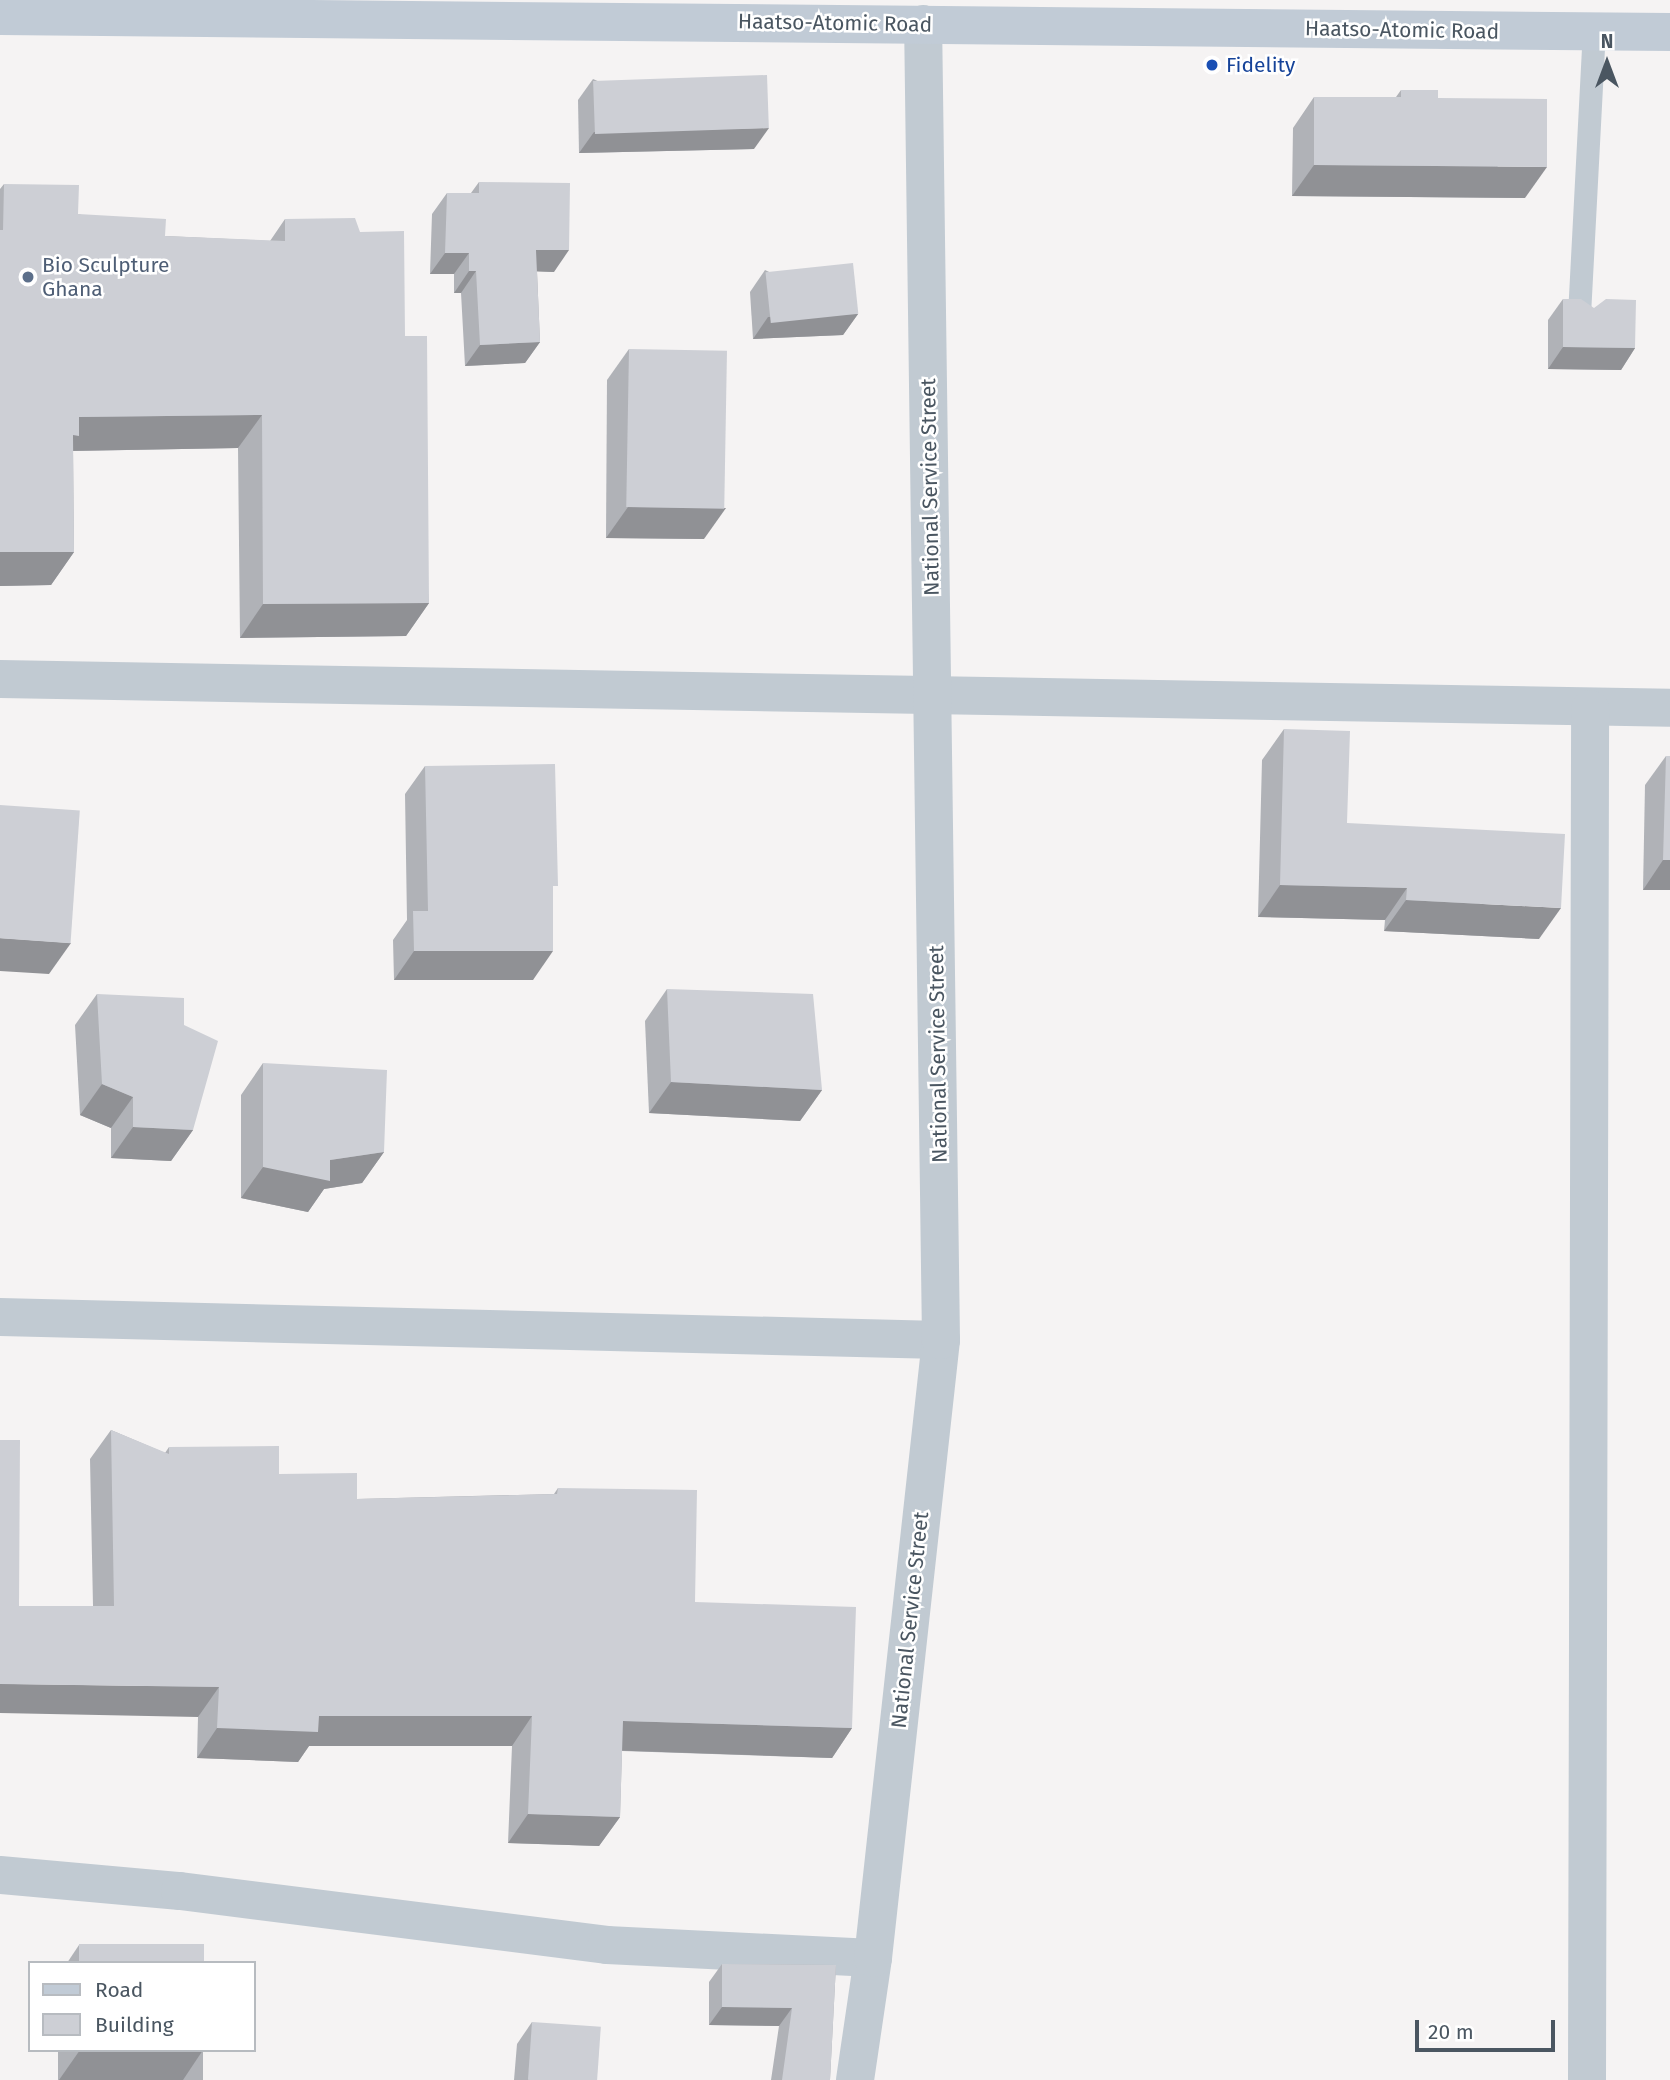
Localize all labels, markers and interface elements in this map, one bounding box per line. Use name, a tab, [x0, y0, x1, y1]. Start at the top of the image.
street label: Haatso-Atomic Road	[738, 9, 932, 37]
street label: Haatso-Atomic Road	[1305, 16, 1499, 44]
north arrow	[1572, 28, 1642, 98]
text: N	[1601, 30, 1613, 53]
place label: Fidelity	[1226, 52, 1295, 78]
marker: Fidelity	[1204, 57, 1220, 73]
place label: Bio Sculpture Ghana	[42, 252, 169, 302]
marker: Bio Sculpture Ghana	[20, 269, 36, 285]
street label: National Service Street	[916, 378, 944, 596]
street label: National Service Street	[924, 945, 952, 1163]
street label: National Service Street	[886, 1510, 934, 1730]
legend	[28, 1961, 256, 2052]
text: Road	[95, 1977, 143, 2003]
scale bar	[1418, 2007, 1558, 2050]
text: Building	[95, 2012, 174, 2038]
text: 20 m	[1428, 2019, 1474, 2045]

